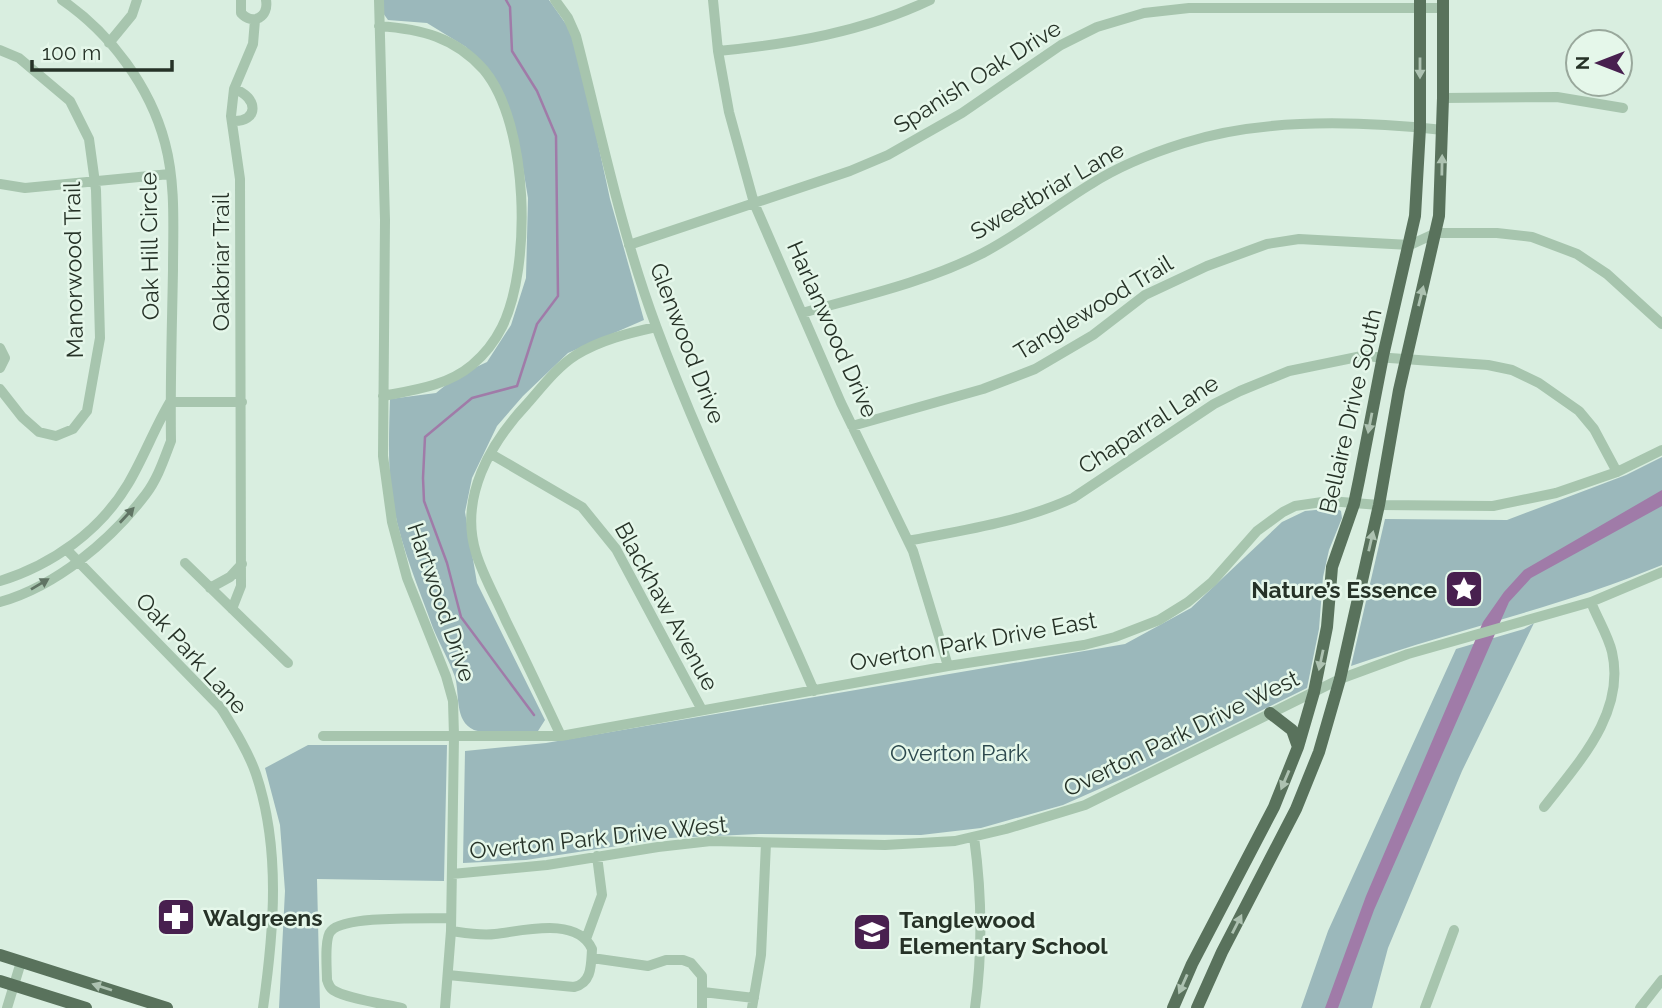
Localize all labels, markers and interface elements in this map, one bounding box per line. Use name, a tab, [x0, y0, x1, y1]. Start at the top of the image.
street label: Spanish Oak Drive	[888, 14, 1066, 138]
scale bar	[32, 28, 172, 72]
north arrow	[1564, 28, 1634, 98]
text: 100 m	[42, 40, 101, 65]
text: N	[1571, 56, 1593, 70]
one-way arrow	[1414, 57, 1426, 79]
street label: Sweetbriar Lane	[966, 135, 1128, 245]
one-way arrow	[1436, 154, 1448, 176]
street label: Oak Hill Circle	[134, 172, 164, 320]
street label: Manorwood Trail	[58, 181, 88, 359]
street label: Oakbriar Trail	[207, 192, 234, 331]
street label: Harlanwood Drive	[782, 237, 884, 421]
street label: Tanglewood Trail	[1009, 249, 1178, 365]
street label: Glenwood Drive	[645, 259, 731, 427]
one-way arrow	[1415, 285, 1426, 307]
street label: Bellaire Drive South	[1313, 306, 1387, 516]
street label: Chaparral Lane	[1073, 369, 1223, 479]
one-way arrow	[1364, 412, 1375, 434]
one-way arrow	[119, 506, 135, 524]
street label: Blackhaw Avenue	[610, 517, 724, 695]
street label: Hartwood Drive	[402, 519, 482, 685]
one-way arrow	[1366, 530, 1377, 552]
place icon: Nature’s Essence	[1443, 568, 1485, 610]
place label: Nature’s Essence	[1251, 576, 1437, 603]
one-way arrow	[31, 578, 50, 591]
street label: Oak Park Lane	[131, 587, 253, 719]
street label: Overton Park Drive East	[848, 606, 1099, 676]
one-way arrow	[1315, 649, 1326, 671]
street label: Overton Park Drive West	[1059, 664, 1303, 802]
park label: Overton Park	[890, 739, 1028, 766]
one-way arrow	[1279, 770, 1290, 791]
street label: Overton Park Drive West	[468, 810, 728, 864]
pharmacy icon: Walgreens	[155, 896, 197, 938]
place label: Walgreens	[203, 904, 323, 931]
place label: Tanglewood Elementary School	[899, 906, 1108, 959]
school or university icon: Tanglewood Elementary School	[851, 911, 893, 953]
one-way arrow	[1231, 914, 1242, 934]
one-way arrow	[1177, 974, 1189, 994]
one-way arrow	[91, 982, 112, 992]

